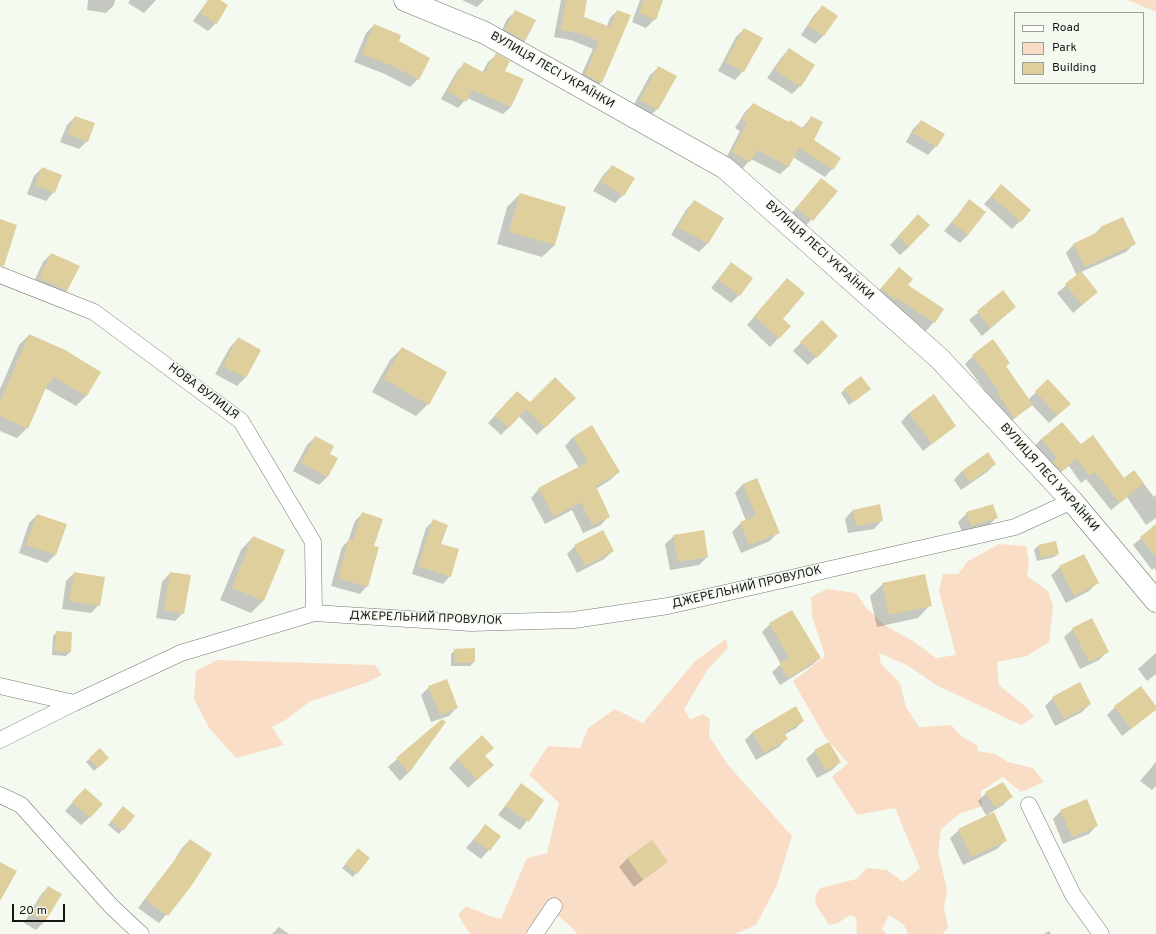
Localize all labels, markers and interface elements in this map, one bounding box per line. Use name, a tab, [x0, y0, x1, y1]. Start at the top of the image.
legend	[1014, 12, 1144, 84]
text: Road	[1052, 20, 1080, 36]
street label: ВУЛИЦЯ ЛЕСІ УКРАЇНКИ	[487, 29, 617, 113]
text: Park	[1052, 40, 1077, 56]
text: Building	[1052, 60, 1096, 76]
street label: ВУЛИЦЯ ЛЕСІ УКРАЇНКИ	[762, 198, 876, 304]
street label: НОВА ВУЛИЦЯ	[165, 361, 241, 423]
street label: ВУЛИЦЯ ЛЕСІ УКРАЇНКИ	[996, 421, 1102, 535]
street label: ДЖЕРЕЛЬНИЙ ПРОВУЛОК	[671, 564, 823, 612]
street label: ДЖЕРЕЛЬНИЙ ПРОВУЛОК	[349, 609, 503, 629]
scale bar	[14, 896, 67, 922]
text: 20 m	[19, 903, 47, 919]

